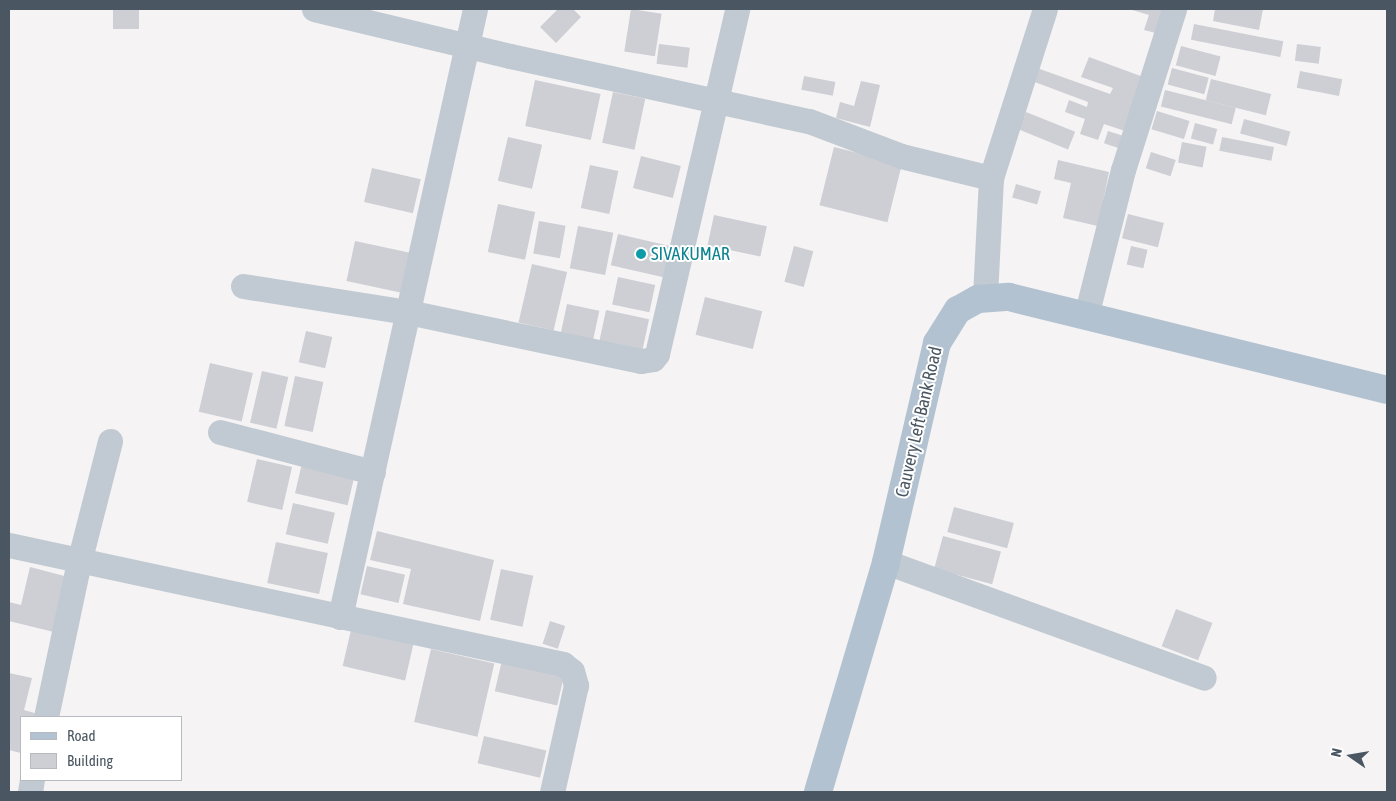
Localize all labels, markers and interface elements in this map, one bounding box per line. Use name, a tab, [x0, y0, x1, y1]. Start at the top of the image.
place label: SIVAKUMAR	[651, 243, 730, 265]
marker: SIVAKUMAR	[635, 248, 647, 260]
street label: Cauvery Left Bank Road	[891, 345, 947, 499]
legend	[20, 716, 182, 781]
text: Road	[67, 727, 96, 744]
north arrow	[1326, 731, 1376, 781]
text: N	[1328, 747, 1345, 758]
text: Building	[67, 752, 113, 769]

